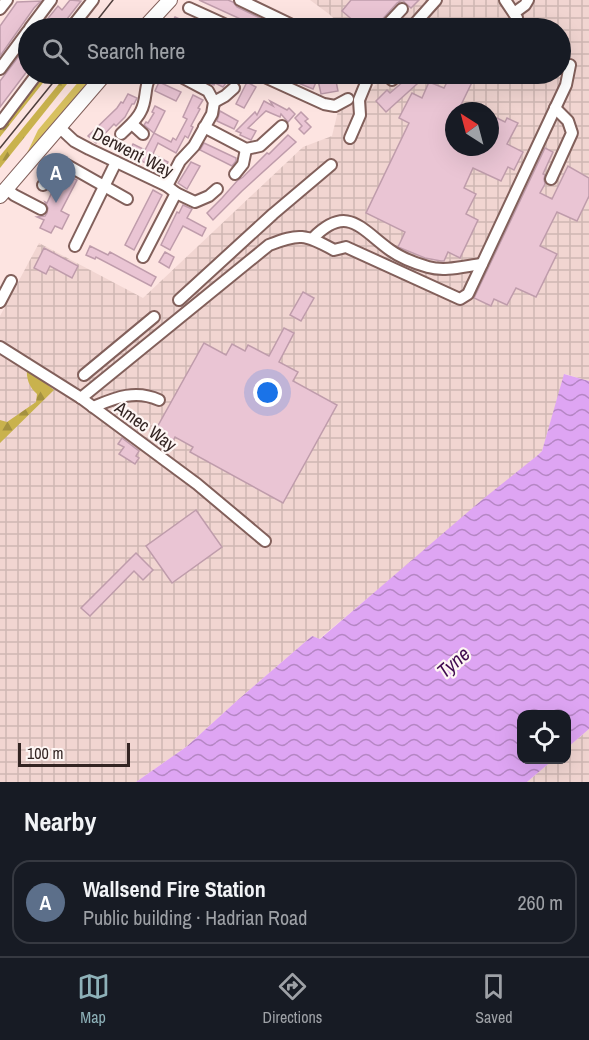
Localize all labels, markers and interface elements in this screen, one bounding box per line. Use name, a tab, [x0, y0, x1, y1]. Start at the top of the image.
search box	[18, 18, 571, 84]
icon: search	[39, 35, 72, 68]
text: Search here	[87, 36, 185, 66]
north arrow	[445, 102, 499, 156]
street label: Derwent Way	[88, 121, 178, 183]
pin: A	[36, 154, 76, 203]
your location	[253, 378, 282, 407]
street label: Amec Way	[109, 394, 182, 457]
water label: Tyne	[431, 640, 475, 684]
map controls	[517, 710, 571, 764]
button: locate	[517, 710, 571, 764]
scale bar	[18, 740, 130, 768]
text: 100 m	[27, 742, 63, 764]
text: Nearby	[24, 804, 96, 839]
text: Wallsend Fire Station	[83, 874, 266, 904]
text: A	[40, 889, 51, 916]
text: 260 m	[517, 889, 563, 916]
text: Public building · Hadrian Road	[83, 904, 307, 931]
tab: Map	[77, 970, 110, 1028]
tab: Directions	[263, 970, 322, 1028]
tab: Saved	[475, 970, 513, 1028]

